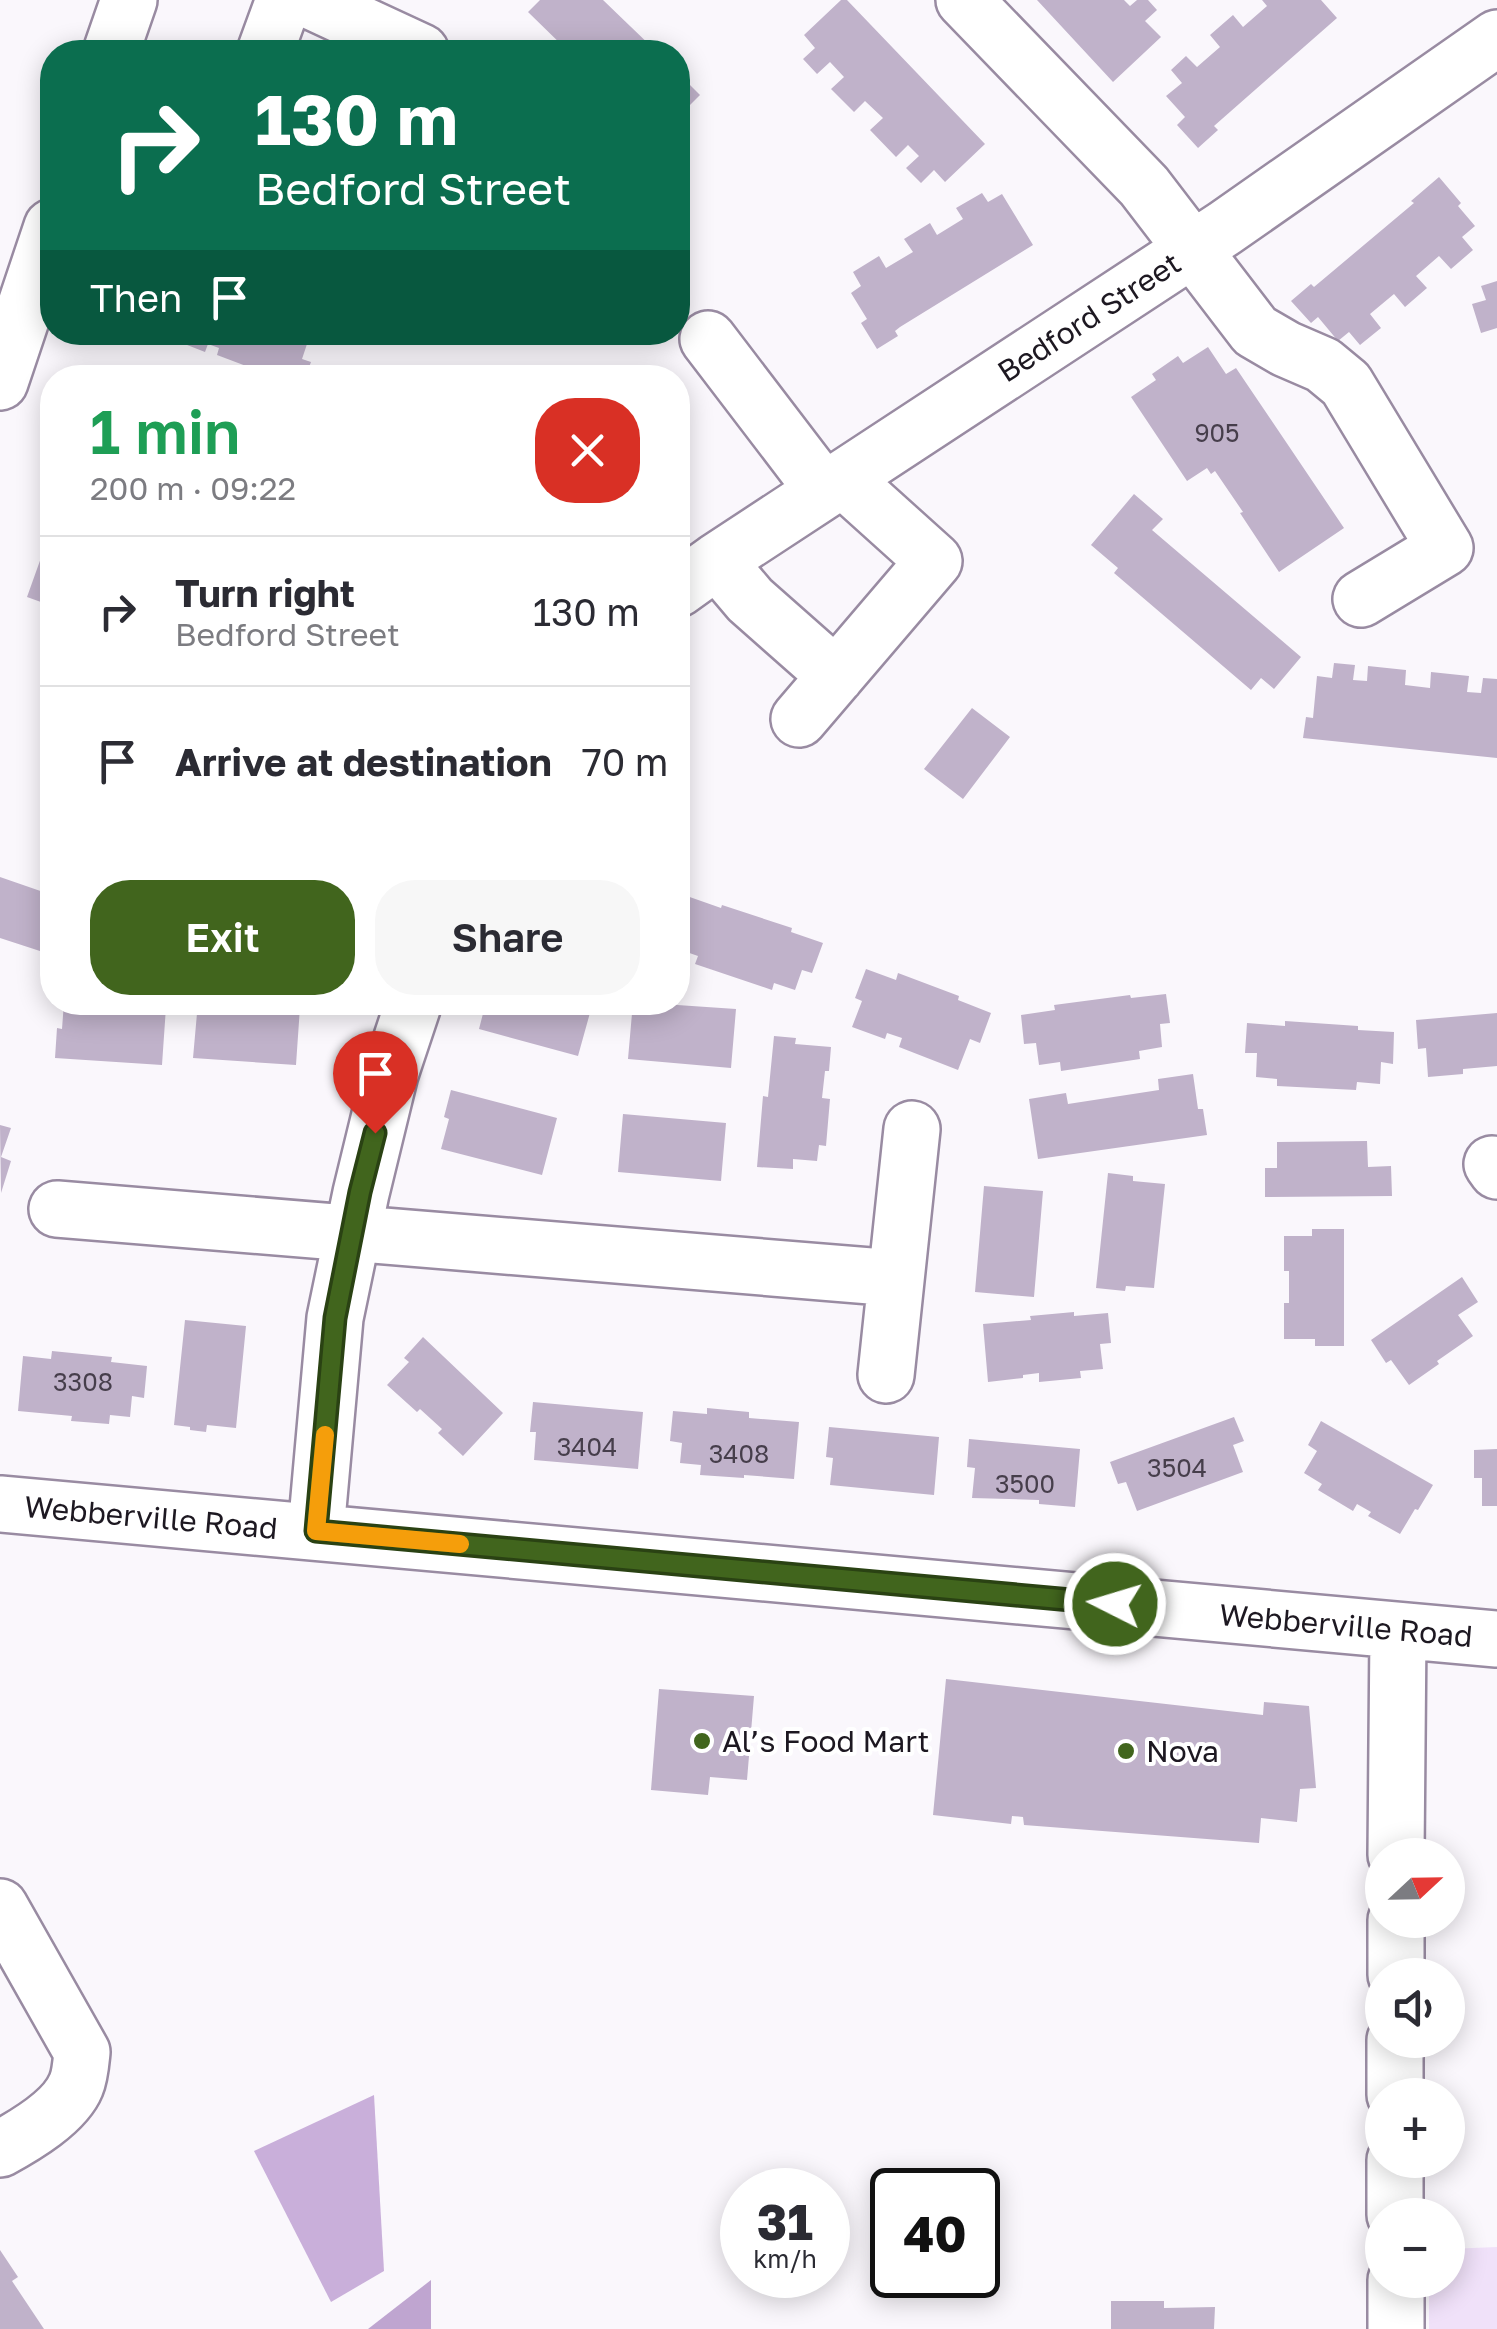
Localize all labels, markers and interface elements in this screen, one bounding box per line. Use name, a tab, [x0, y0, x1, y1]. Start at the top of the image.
text: 130 m	[255, 76, 458, 160]
icon: right	[90, 80, 220, 210]
text: Bedford Street	[255, 161, 571, 215]
street label: Bedford Street	[991, 245, 1187, 389]
icon: arrive	[202, 270, 257, 325]
text: Then	[90, 275, 182, 320]
text: 1 min	[90, 395, 240, 467]
button: close	[535, 398, 640, 503]
house number: 905	[1194, 417, 1240, 448]
text: 200 m · 09:22	[90, 469, 296, 507]
text: Turn right	[175, 570, 355, 615]
icon: right	[90, 584, 145, 639]
text: 130 m	[533, 589, 640, 634]
text: Bedford Street	[175, 615, 400, 653]
icon: arrive	[90, 734, 145, 789]
text: Arrive at destination	[175, 739, 552, 784]
text: 70 m	[582, 739, 669, 784]
button: Exit	[90, 880, 355, 995]
button: Share	[375, 880, 640, 995]
pin	[333, 1031, 418, 1134]
icon: arrive	[348, 1046, 403, 1101]
house number: 3308	[53, 1366, 113, 1397]
house number: 3404	[557, 1431, 617, 1462]
house number: 3408	[709, 1438, 769, 1469]
house number: 3504	[1147, 1452, 1207, 1483]
house number: 3500	[995, 1468, 1055, 1499]
street label: Webberville Road	[23, 1488, 279, 1546]
position arrow	[1063, 1552, 1167, 1656]
street label: Webberville Road	[1218, 1596, 1474, 1654]
place label: Al’s Food Mart	[722, 1723, 929, 1759]
marker: Al’s Food Mart	[691, 1730, 713, 1752]
place label: Nova	[1146, 1733, 1219, 1769]
marker: Nova	[1115, 1740, 1137, 1762]
north arrow	[1365, 1838, 1465, 1938]
map controls	[1365, 1838, 1465, 2298]
button: sound	[1365, 1958, 1465, 2058]
button: +	[1365, 2078, 1465, 2178]
speed limit sign: 40	[870, 2168, 1000, 2298]
text: 31	[757, 2191, 813, 2251]
button: −	[1365, 2198, 1465, 2298]
text: km/h	[753, 2243, 817, 2274]

